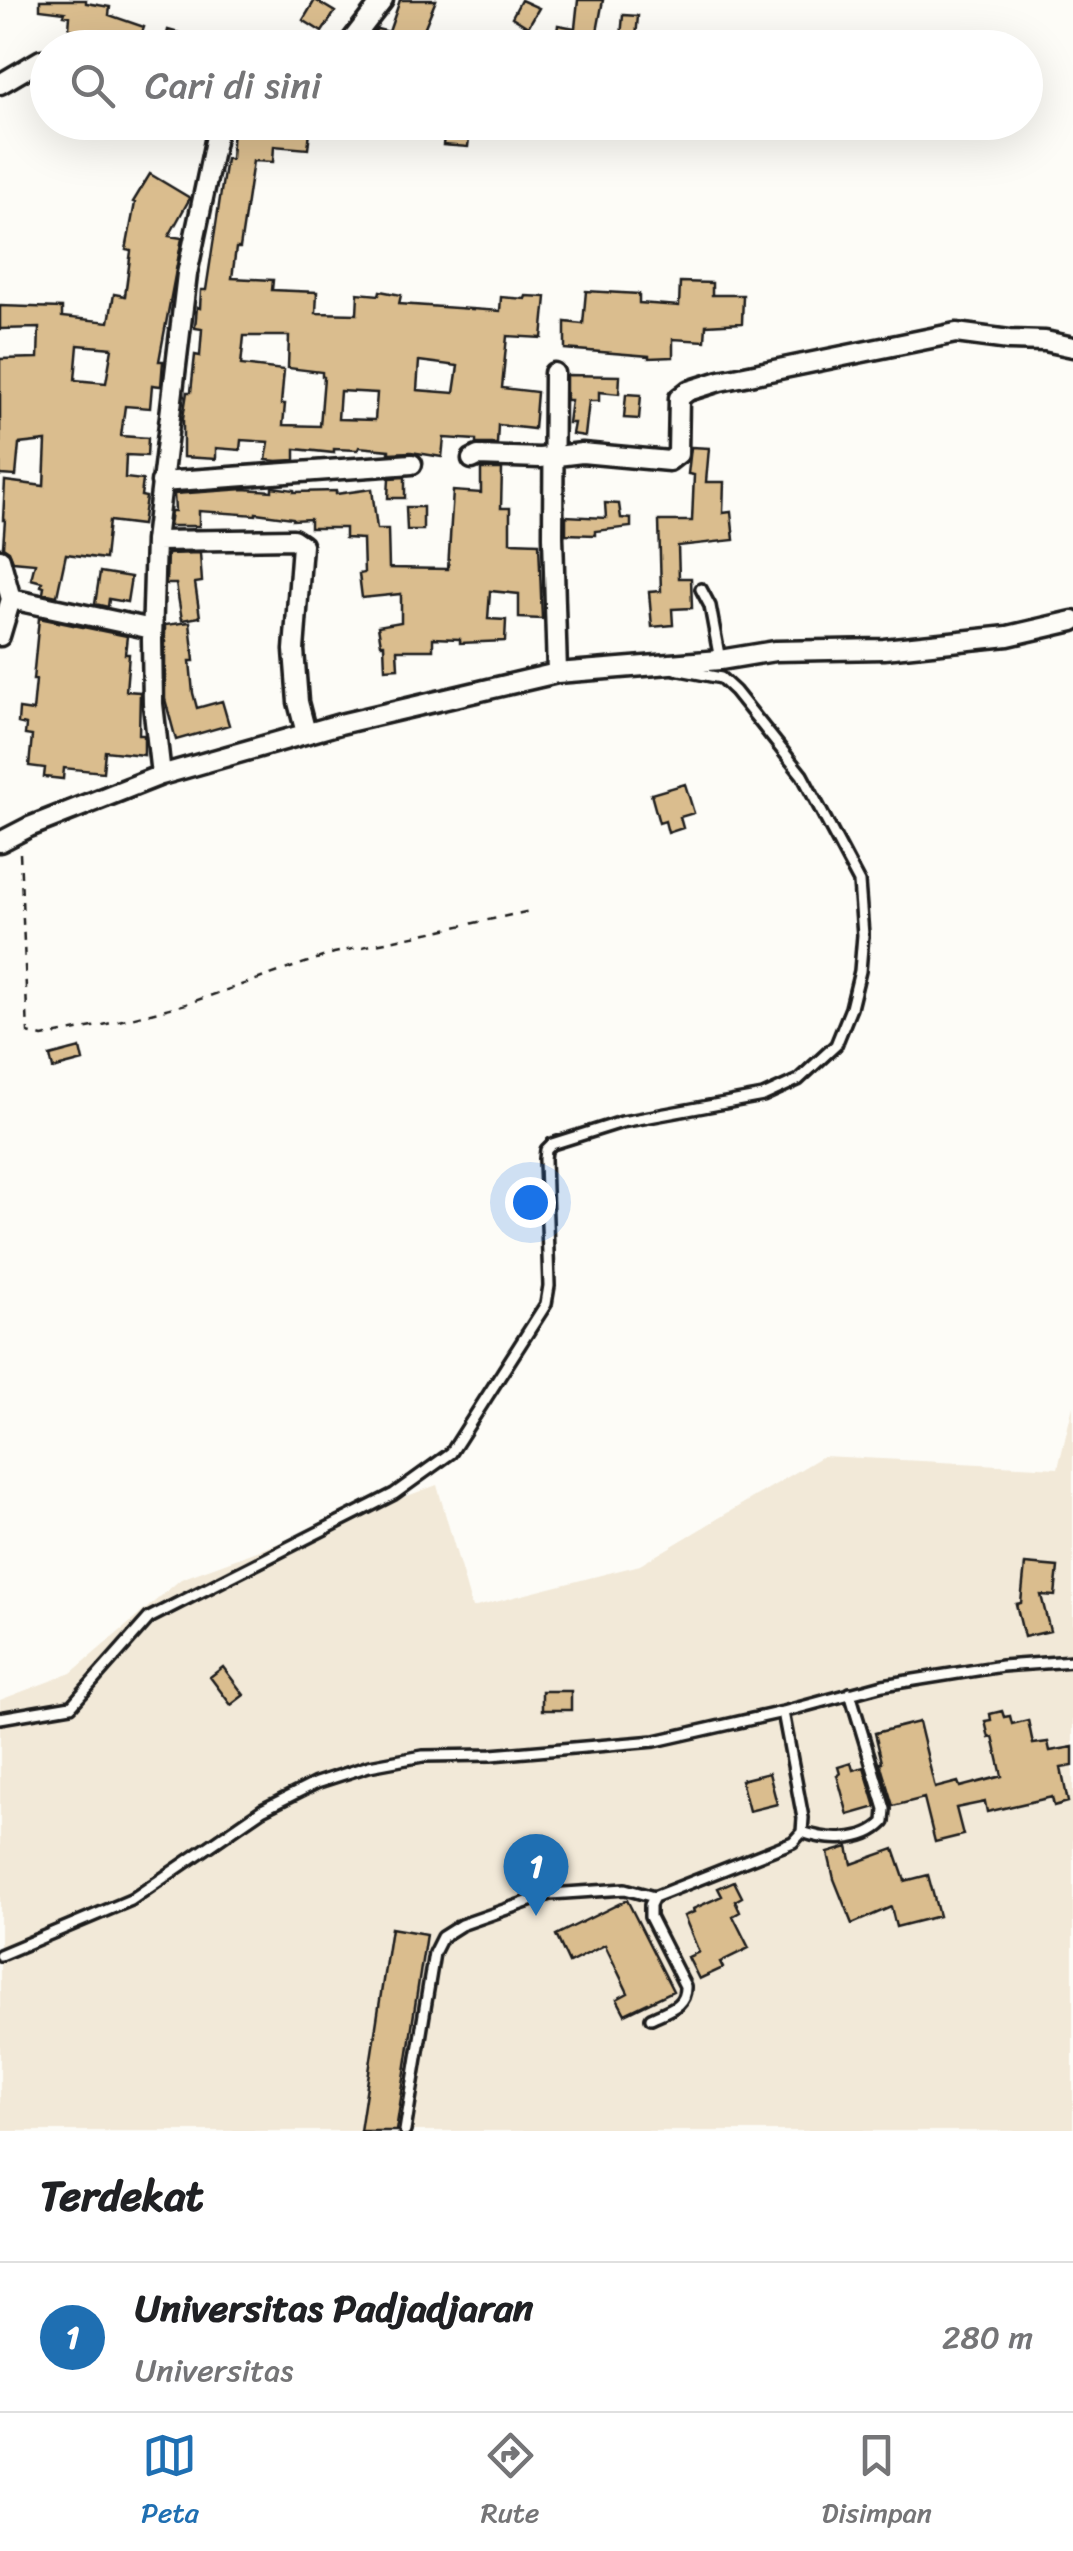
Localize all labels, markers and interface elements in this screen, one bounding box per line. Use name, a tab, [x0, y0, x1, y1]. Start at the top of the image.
search box	[30, 30, 1043, 140]
text: Cari di sini	[145, 52, 321, 119]
icon: search	[65, 58, 120, 113]
your location	[505, 1177, 556, 1228]
pin: 1	[504, 1834, 568, 1916]
text: Terdekat	[40, 2159, 204, 2233]
text: Universitas Padjadjaran	[135, 2275, 533, 2342]
text: 1	[66, 2309, 79, 2366]
text: 280 m	[942, 2309, 1033, 2366]
text: Universitas	[135, 2342, 293, 2399]
tab: Peta	[141, 2428, 199, 2537]
tab: Rute	[481, 2428, 539, 2537]
tab: Disimpan	[821, 2428, 932, 2537]

